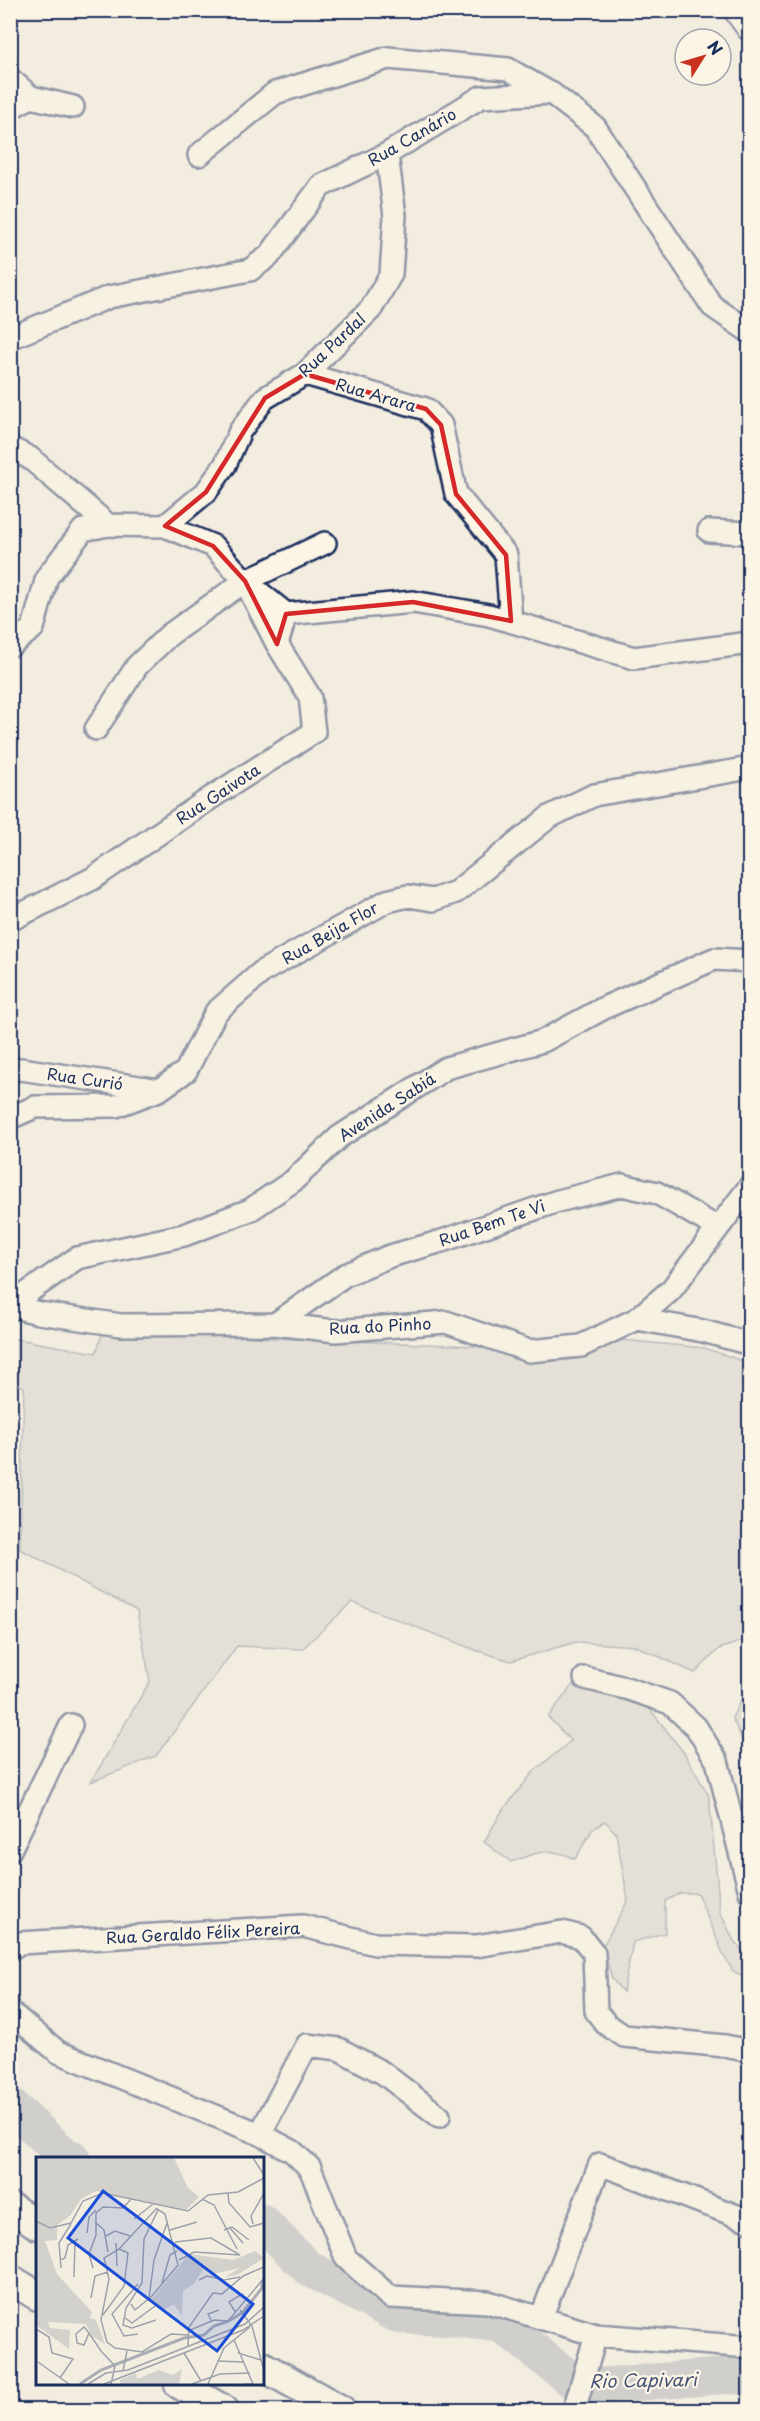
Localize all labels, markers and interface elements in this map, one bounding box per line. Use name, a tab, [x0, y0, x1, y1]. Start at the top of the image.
north arrow	[673, 27, 733, 87]
text: N	[702, 35, 729, 60]
street label: Rua Canário	[363, 101, 460, 171]
street label: Rua Pardal	[292, 307, 370, 382]
street label: Rua Arara	[333, 371, 419, 417]
street label: Rua Gaivota	[171, 757, 264, 829]
street label: Rua Beija Flor	[277, 895, 383, 969]
street label: Rua Curió	[45, 1061, 125, 1095]
street label: Avenida Sabiá	[333, 1066, 440, 1147]
street label: Rua Bem Te Vi	[435, 1193, 548, 1251]
street label: Rua do Pinho	[328, 1310, 432, 1340]
street label: Rua Geraldo Félix Pereira	[105, 1915, 301, 1949]
inset map	[36, 2157, 264, 2385]
water label: Rio Capivari	[589, 2365, 700, 2394]

